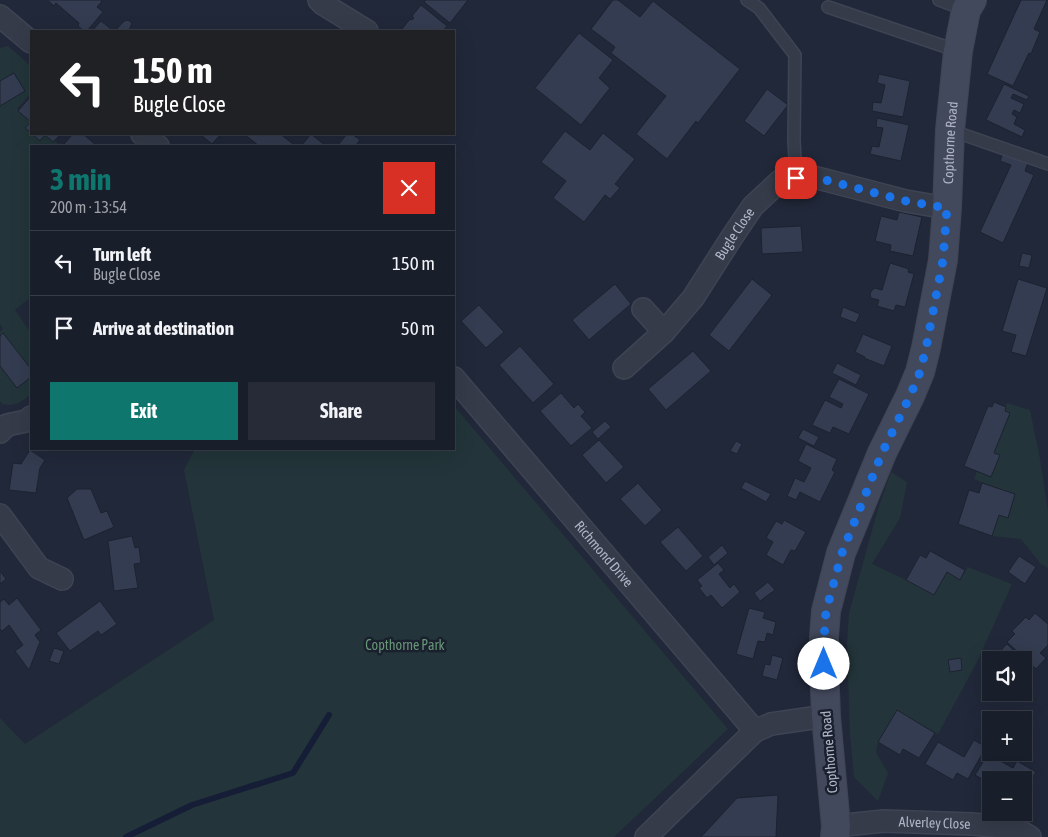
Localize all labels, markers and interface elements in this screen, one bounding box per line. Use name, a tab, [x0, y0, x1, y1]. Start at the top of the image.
icon: left	[50, 50, 115, 115]
text: 150 m	[133, 50, 212, 90]
text: Bugle Close	[133, 91, 226, 117]
street label: Copthorne Road	[940, 101, 961, 184]
pin	[775, 157, 817, 199]
text: 3 min	[50, 162, 111, 196]
button: close	[383, 162, 435, 214]
icon: arrive	[782, 164, 810, 192]
text: 200 m · 13:54	[50, 198, 127, 216]
street label: Bugle Close	[712, 205, 757, 263]
text: Turn left	[93, 243, 151, 265]
icon: left	[50, 249, 78, 277]
text: 150 m	[392, 252, 435, 274]
text: Bugle Close	[93, 265, 160, 283]
icon: arrive	[50, 314, 78, 342]
text: Arrive at destination	[93, 317, 234, 339]
text: 50 m	[401, 317, 435, 339]
button: Exit	[50, 382, 238, 440]
button: Share	[248, 382, 435, 440]
street label: Richmond Drive	[571, 518, 636, 590]
park label: Copthorne Park	[365, 637, 445, 653]
position arrow	[797, 637, 849, 689]
map controls	[982, 651, 1032, 821]
button: sound	[982, 651, 1032, 701]
street label: Copthorne Road	[817, 710, 841, 794]
button: +	[982, 711, 1032, 761]
button: −	[982, 771, 1032, 821]
street label: Alverley Close	[899, 814, 971, 832]

